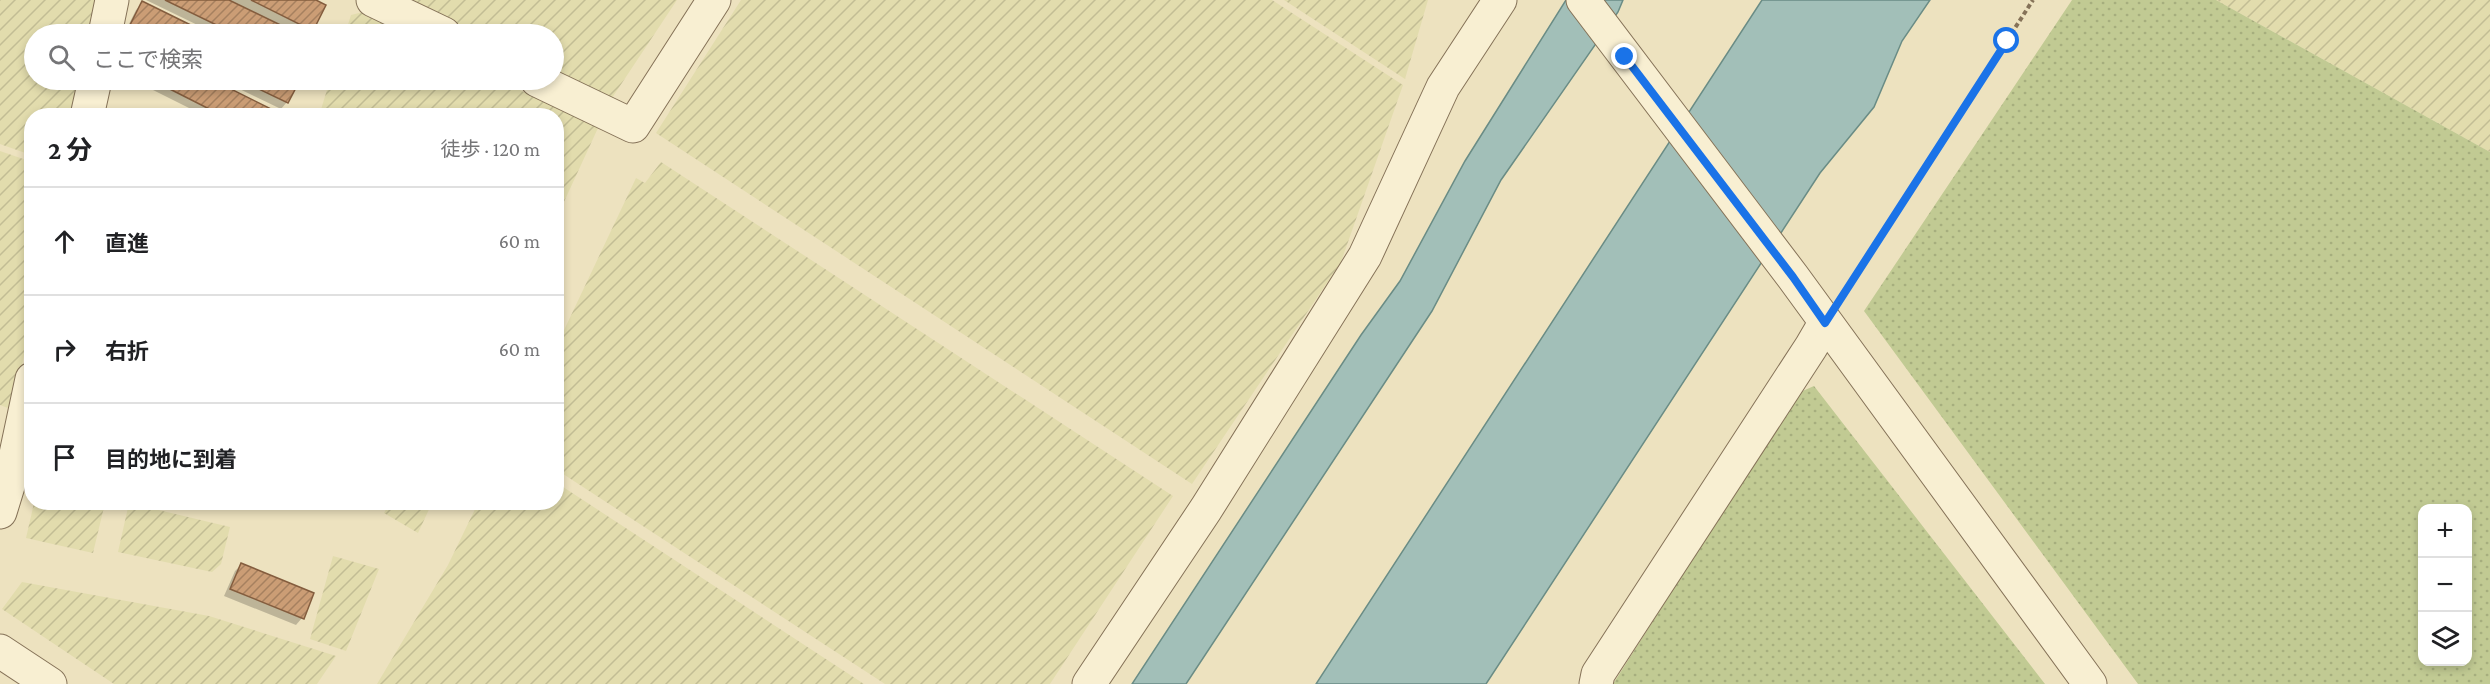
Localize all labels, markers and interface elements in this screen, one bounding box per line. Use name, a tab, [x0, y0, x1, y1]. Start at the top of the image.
search box	[24, 24, 564, 90]
route start	[1993, 27, 2019, 53]
icon: search	[45, 41, 78, 74]
route end	[1611, 43, 1637, 69]
text: ここで検索	[93, 47, 203, 72]
text: 2 分	[48, 136, 92, 165]
text: 徒歩 · 120 m	[440, 138, 540, 160]
icon: ahead	[48, 225, 81, 258]
text: 60 m	[499, 230, 540, 252]
text: 直進	[105, 231, 149, 256]
icon: right	[48, 333, 81, 366]
text: 60 m	[499, 338, 540, 360]
text: 右折	[105, 339, 149, 364]
icon: arrive	[48, 441, 81, 474]
text: 目的地に到着	[105, 447, 237, 472]
map controls	[2418, 504, 2472, 666]
button: +	[2418, 504, 2472, 558]
button: −	[2418, 558, 2472, 612]
button: layers	[2418, 612, 2472, 666]

